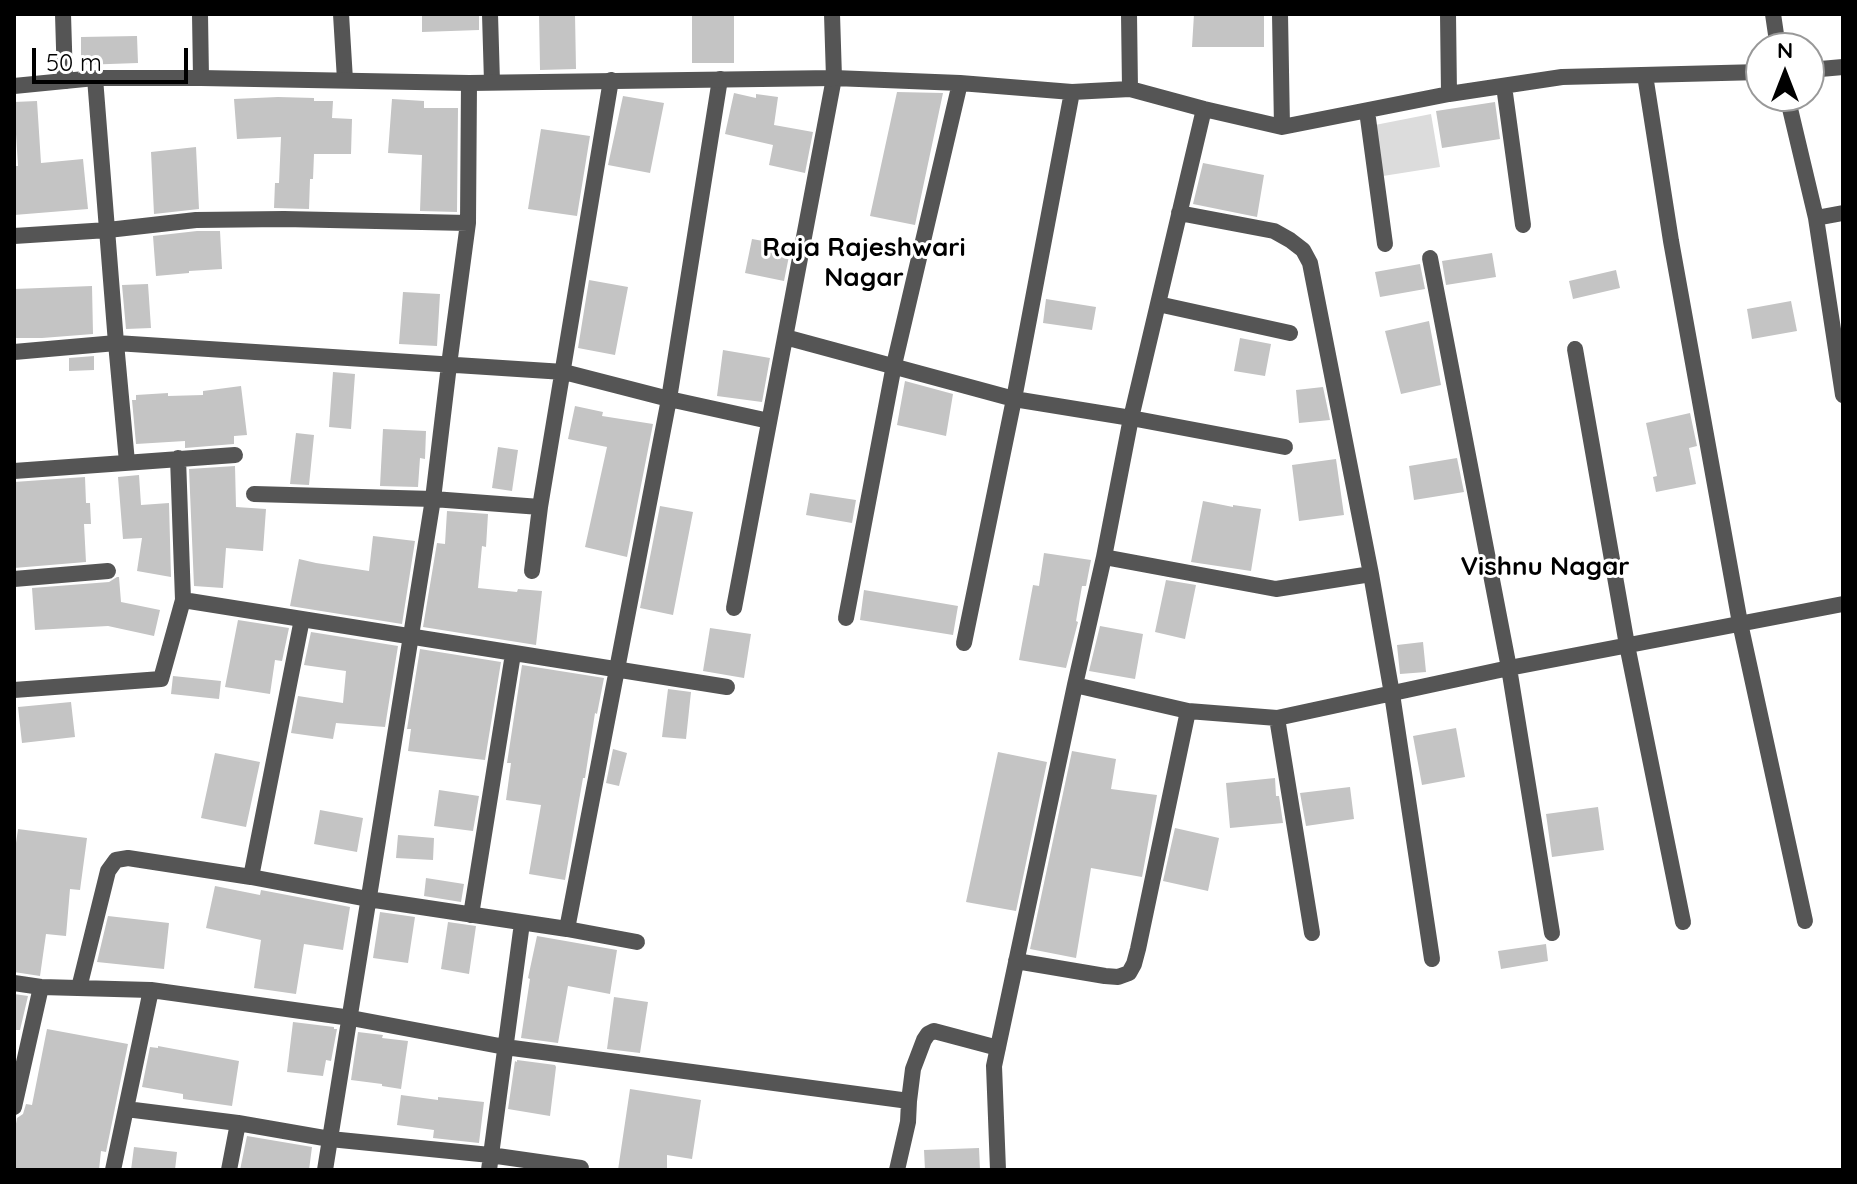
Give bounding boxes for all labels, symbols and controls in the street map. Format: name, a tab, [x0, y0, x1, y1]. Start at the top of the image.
scale bar	[36, 32, 192, 82]
north arrow	[1745, 32, 1825, 112]
text: N	[1777, 36, 1793, 64]
text: 50 m	[46, 47, 102, 77]
district label: Raja Rajeshwari Nagar	[762, 232, 966, 294]
district label: Vishnu Nagar	[1460, 551, 1630, 583]

